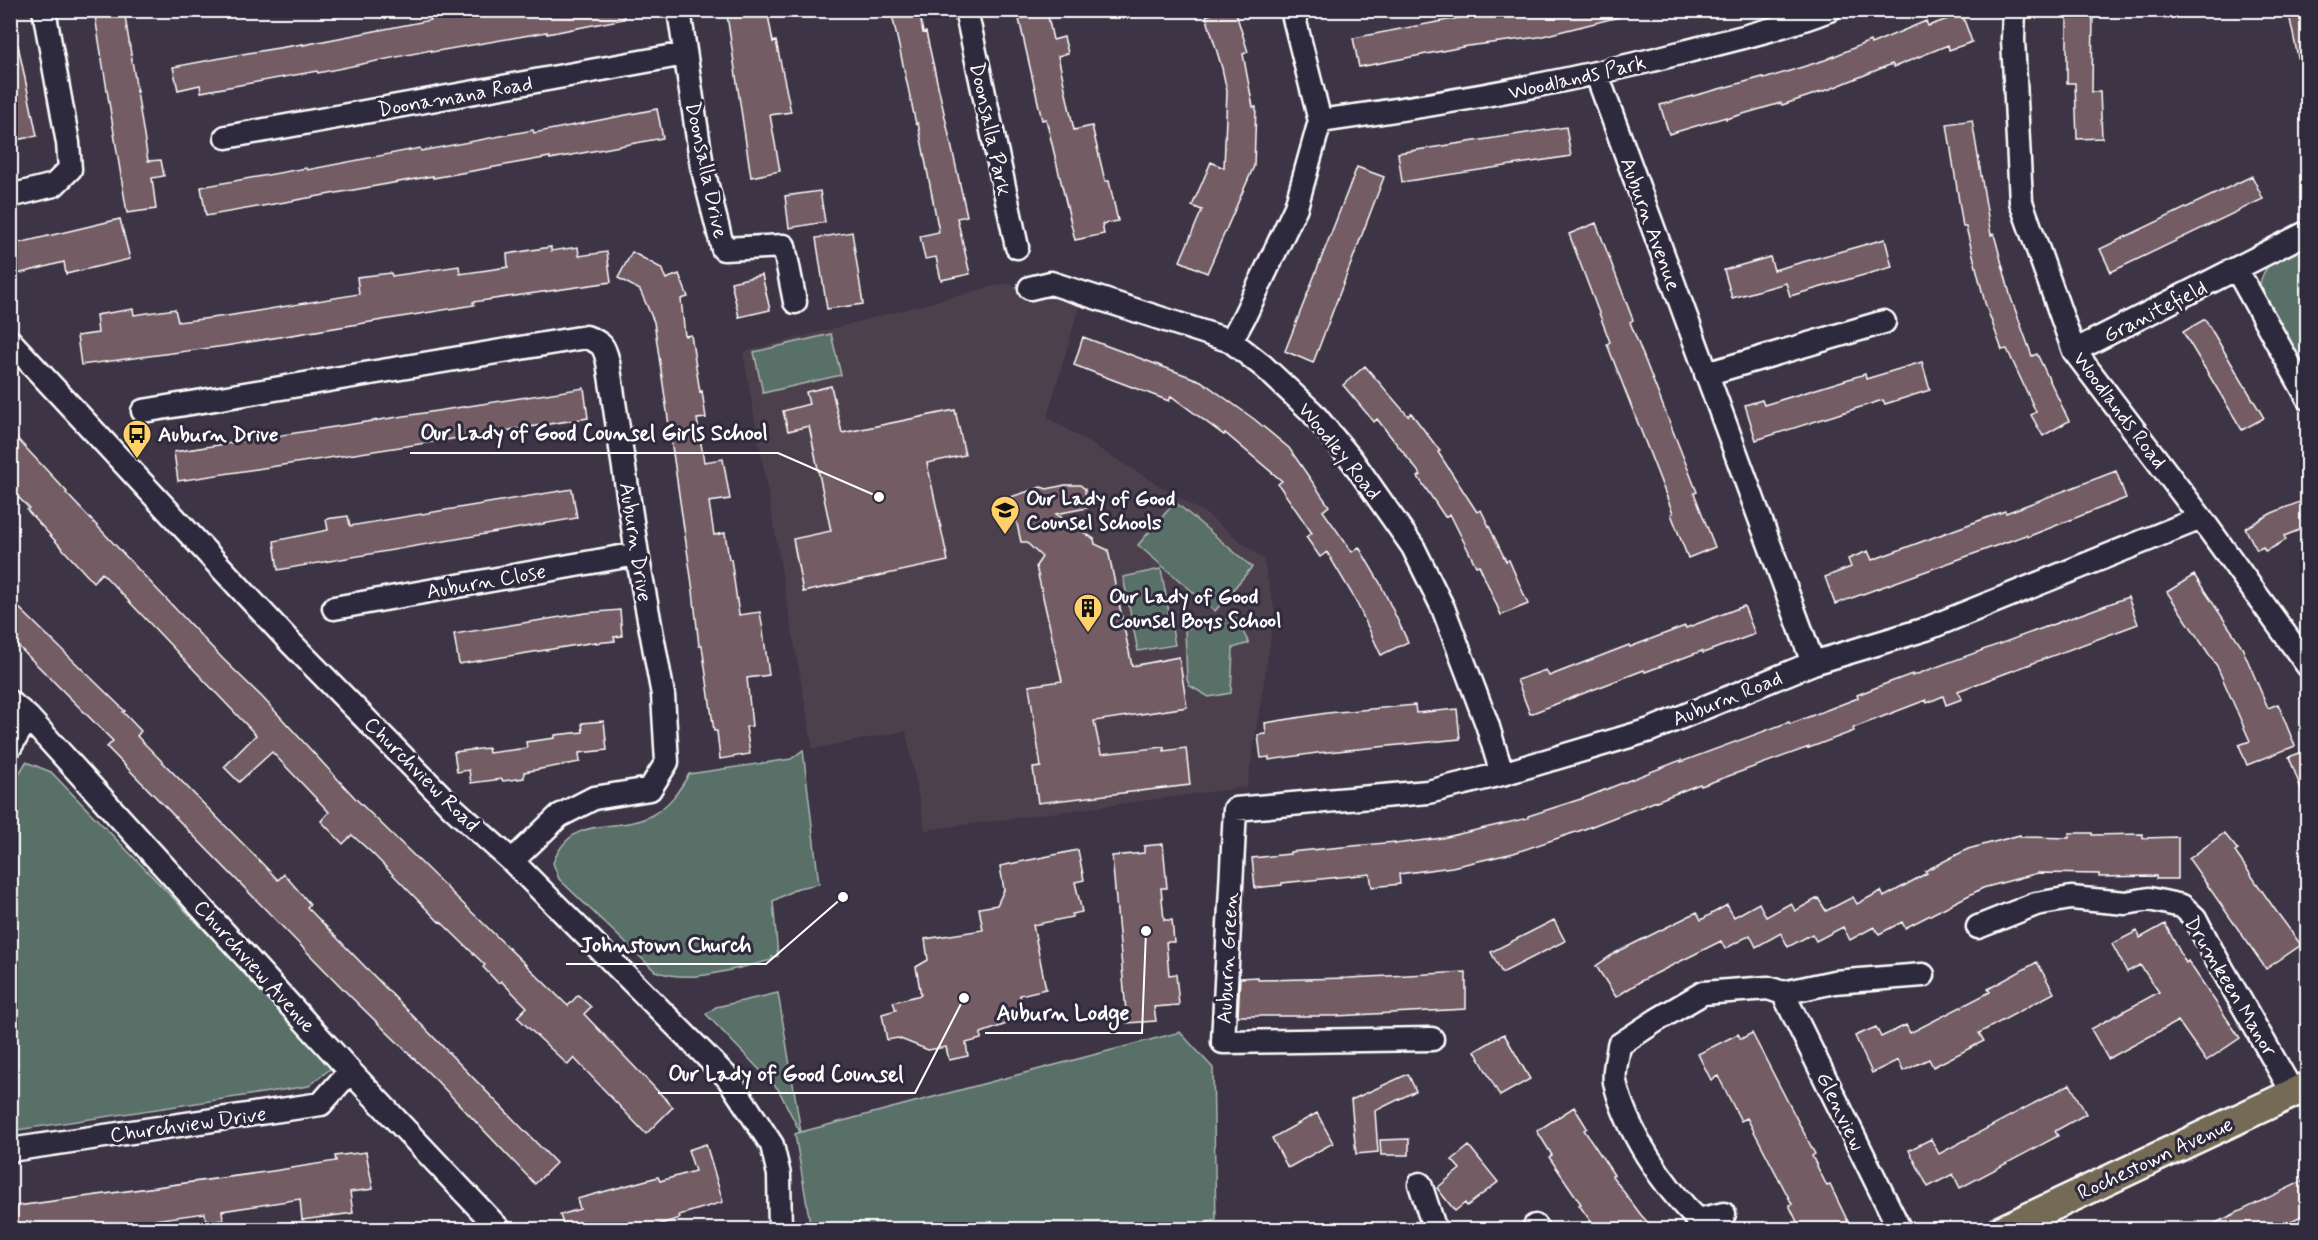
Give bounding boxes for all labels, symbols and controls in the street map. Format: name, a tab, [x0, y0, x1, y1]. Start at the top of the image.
street label: Woodlands Park	[1506, 49, 1649, 107]
street label: Doonsalla Park	[962, 60, 1018, 199]
street label: Doonamana Road	[375, 70, 535, 124]
street label: Doonsalla Drive	[678, 99, 734, 241]
street label: Auburn Avenue	[1613, 154, 1687, 295]
street label: Granitefield	[2099, 274, 2212, 350]
street label: Woodlands Road	[2066, 346, 2173, 475]
street label: Woodley Road	[1291, 397, 1387, 506]
callout: Our Lady of Good Counsel Girls School	[410, 413, 778, 453]
bus stop icon: Auburn Drive	[121, 418, 153, 460]
text: Our Lady of Good Counsel Girls School	[420, 420, 768, 449]
place label: Auburn Drive	[158, 421, 278, 449]
street label: Auburn Drive	[612, 481, 658, 604]
place label: Our Lady of Good Counsel Schools	[1026, 485, 1175, 537]
school or university icon: Our Lady of Good Counsel Schools	[989, 494, 1021, 536]
street label: Auburn Close	[424, 558, 548, 606]
place label: Our Lady of Good Counsel Boys School	[1109, 583, 1281, 635]
building icon: Our Lady of Good Counsel Boys School	[1072, 592, 1104, 634]
street label: Auburn Road	[1668, 664, 1787, 734]
street label: Churchview Road	[357, 711, 485, 839]
street label: Auburn Green	[1211, 891, 1245, 1025]
street label: Churchview Avenue	[187, 894, 322, 1039]
street label: Drumkeen Manor	[2177, 911, 2283, 1062]
callout: Johnstown Church	[566, 924, 766, 964]
text: Johnstown Church	[580, 932, 752, 960]
callout: Auburn Lodge	[985, 993, 1142, 1033]
text: Auburn Lodge	[996, 1000, 1130, 1031]
callout: Our Lady of Good Counsel	[658, 1053, 915, 1093]
text: Our Lady of Good Counsel	[668, 1061, 904, 1090]
street label: Glenview	[1809, 1068, 1871, 1156]
street label: Churchview Drive	[108, 1100, 268, 1150]
street label: Rochestown Avenue	[2073, 1111, 2238, 1207]

